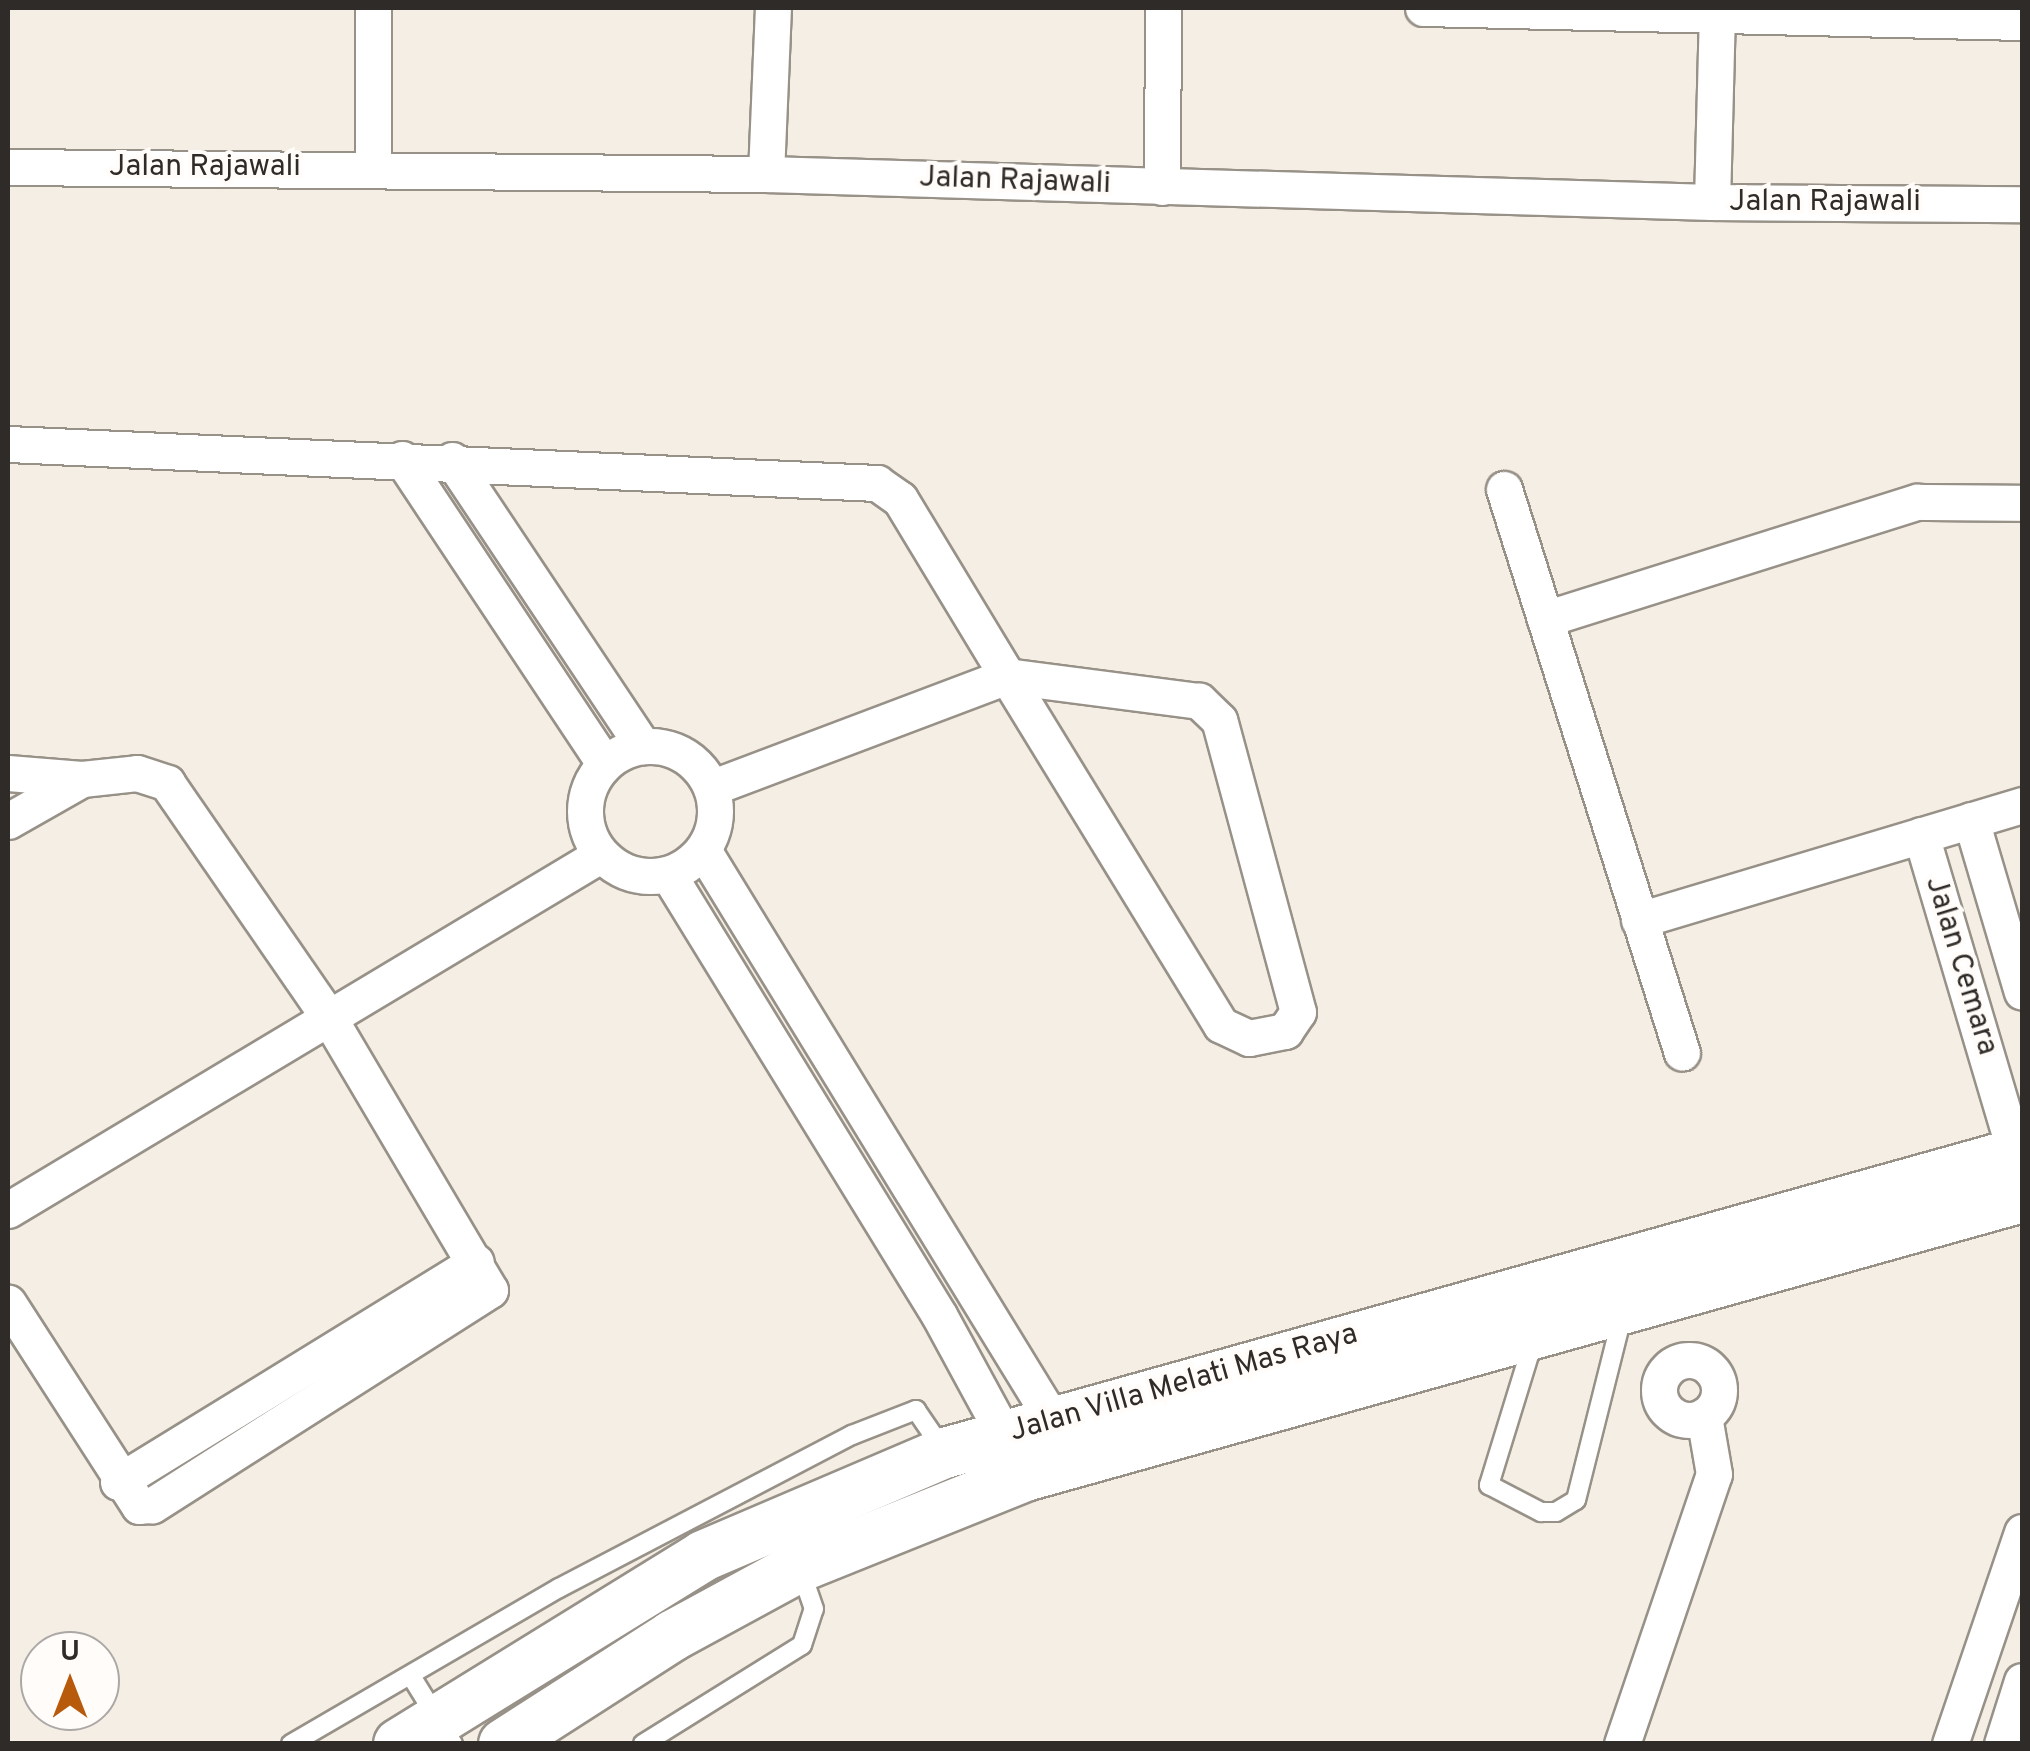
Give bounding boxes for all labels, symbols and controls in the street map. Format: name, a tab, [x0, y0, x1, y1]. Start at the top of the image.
street label: Jalan Rajawali	[109, 150, 301, 186]
street label: Jalan Rajawali	[918, 161, 1112, 203]
street label: Jalan Rajawali	[1729, 185, 1921, 221]
street label: Jalan Cemara	[1916, 872, 2004, 1060]
street label: Jalan Villa Melati Mas Raya	[1005, 1317, 1363, 1451]
north arrow	[20, 1631, 120, 1731]
text: U	[60, 1635, 80, 1671]

